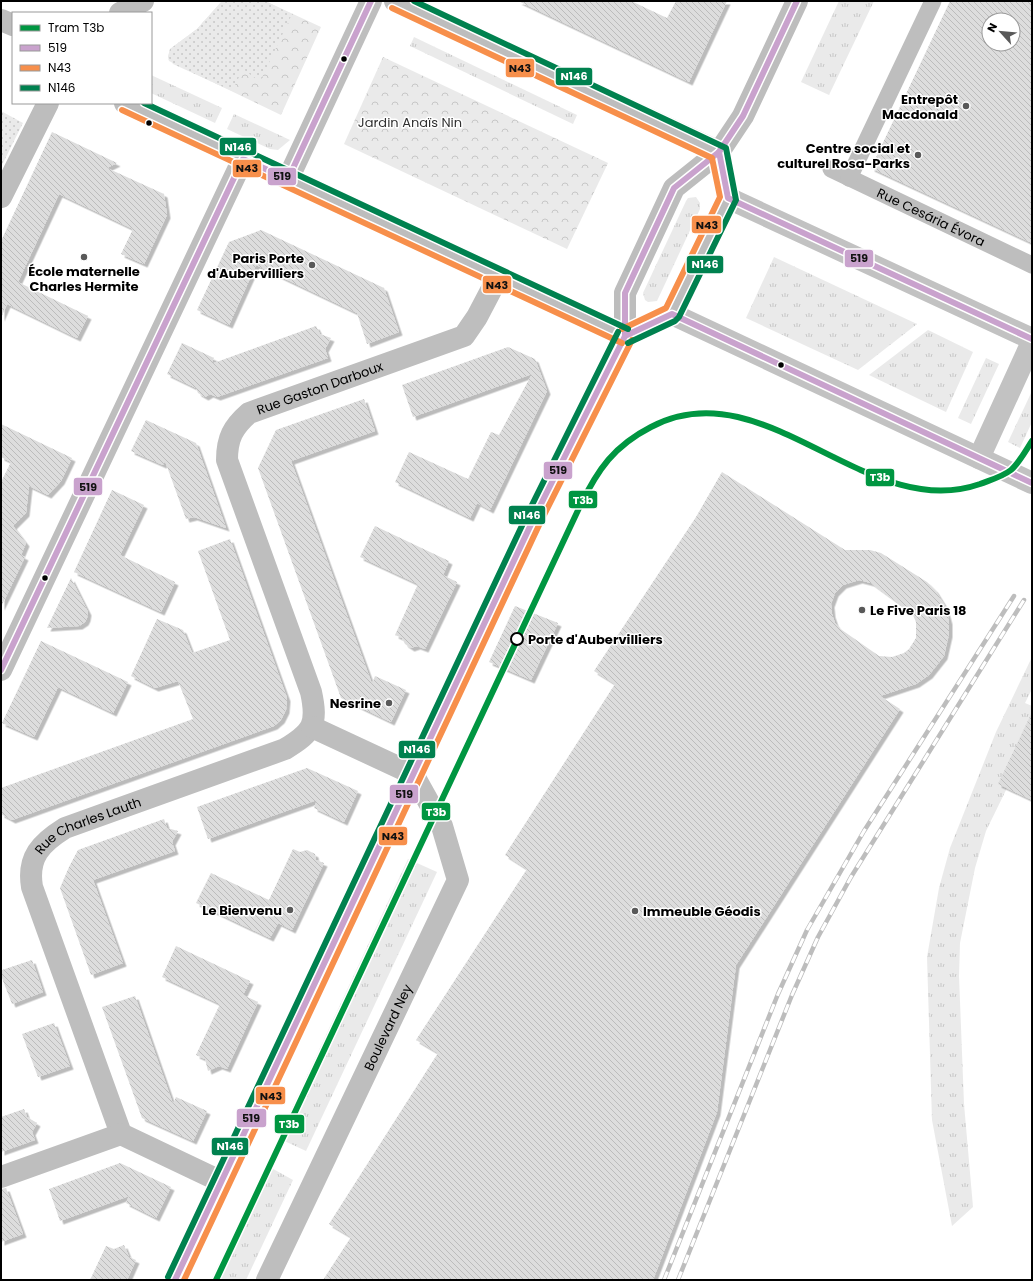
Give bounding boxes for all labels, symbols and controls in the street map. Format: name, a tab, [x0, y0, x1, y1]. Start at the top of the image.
legend	[12, 12, 152, 104]
north arrow	[981, 12, 1021, 52]
text: Tram T3b	[48, 19, 104, 36]
text: N	[983, 20, 1001, 35]
text: 519	[48, 39, 67, 56]
unlabelled marker	[339, 54, 349, 64]
line badge: N43	[505, 58, 535, 78]
text: N43	[48, 59, 71, 76]
text: N43	[509, 60, 532, 76]
line badge: N146	[555, 67, 593, 86]
text: N146	[561, 68, 587, 84]
text: N146	[48, 79, 75, 96]
place label: Entrepôt Macdonald	[882, 90, 958, 124]
marker: Entrepôt Macdonald	[961, 101, 971, 111]
park label: Jardin Anaïs Nin	[358, 113, 462, 132]
unlabelled marker	[144, 118, 154, 128]
line badge: N146	[219, 137, 257, 156]
text: N146	[225, 139, 251, 155]
place label: Centre social et culturel Rosa-Parks	[777, 139, 910, 173]
marker: Centre social et culturel Rosa-Parks	[913, 150, 923, 160]
line badge: N43	[232, 159, 262, 178]
text: N43	[236, 160, 259, 176]
line badge: 519	[267, 167, 297, 186]
text: 519	[273, 168, 291, 184]
street label: Rue Cesária Évora	[874, 183, 988, 251]
line badge: N43	[691, 215, 722, 234]
text: N43	[696, 217, 719, 233]
place label: Paris Porte d'Aubervilliers	[207, 249, 304, 283]
line badge: 519	[844, 249, 874, 268]
text: 519	[850, 250, 868, 266]
marker: École maternelle Charles Hermite	[79, 252, 89, 262]
line badge: N146	[686, 255, 724, 274]
text: N146	[692, 256, 718, 272]
marker: Paris Porte d'Aubervilliers	[307, 260, 317, 270]
place label: École maternelle Charles Hermite	[28, 262, 140, 296]
line badge: N43	[482, 275, 512, 294]
text: N43	[486, 277, 509, 293]
street label: Rue Gaston Darboux	[254, 357, 386, 419]
unlabelled marker	[776, 360, 786, 370]
line badge: 519	[543, 461, 573, 480]
text: 519	[549, 462, 567, 478]
line badge: T3b	[865, 468, 895, 487]
text: T3b	[870, 469, 891, 485]
line badge: 519	[73, 477, 103, 496]
text: 519	[79, 479, 97, 495]
line badge: T3b	[568, 490, 598, 509]
text: T3b	[573, 492, 594, 508]
line badge: N146	[508, 505, 546, 525]
text: N146	[514, 507, 540, 523]
unlabelled marker	[40, 573, 50, 583]
place label: Le Five Paris 18	[870, 601, 966, 620]
marker: Le Five Paris 18	[857, 605, 867, 615]
place label: Porte d'Aubervilliers	[528, 630, 663, 649]
marker: Porte d'Aubervilliers	[510, 632, 524, 646]
place label: Nesrine	[330, 694, 381, 713]
marker: Nesrine	[384, 698, 394, 708]
line badge: N146	[398, 740, 436, 759]
text: N146	[404, 741, 430, 757]
line badge: 519	[389, 784, 419, 804]
text: 519	[395, 786, 413, 802]
street label: Rue Charles Lauth	[30, 792, 144, 858]
line badge: T3b	[421, 802, 451, 821]
text: T3b	[426, 804, 447, 820]
line badge: N43	[378, 826, 408, 846]
text: N43	[382, 828, 405, 844]
place label: Le Bienvenu	[202, 901, 282, 920]
place label: Immeuble Géodis	[643, 902, 761, 921]
marker: Le Bienvenu	[285, 905, 295, 915]
marker: Immeuble Géodis	[630, 906, 640, 916]
street label: Boulevard Ney	[359, 981, 417, 1074]
line badge: N43	[255, 1086, 286, 1105]
text: N43	[260, 1088, 283, 1104]
line badge: 519	[236, 1108, 267, 1128]
text: 519	[242, 1110, 260, 1126]
line badge: T3b	[274, 1114, 305, 1134]
text: T3b	[279, 1116, 300, 1132]
line badge: N146	[211, 1137, 249, 1156]
text: N146	[217, 1138, 243, 1154]

